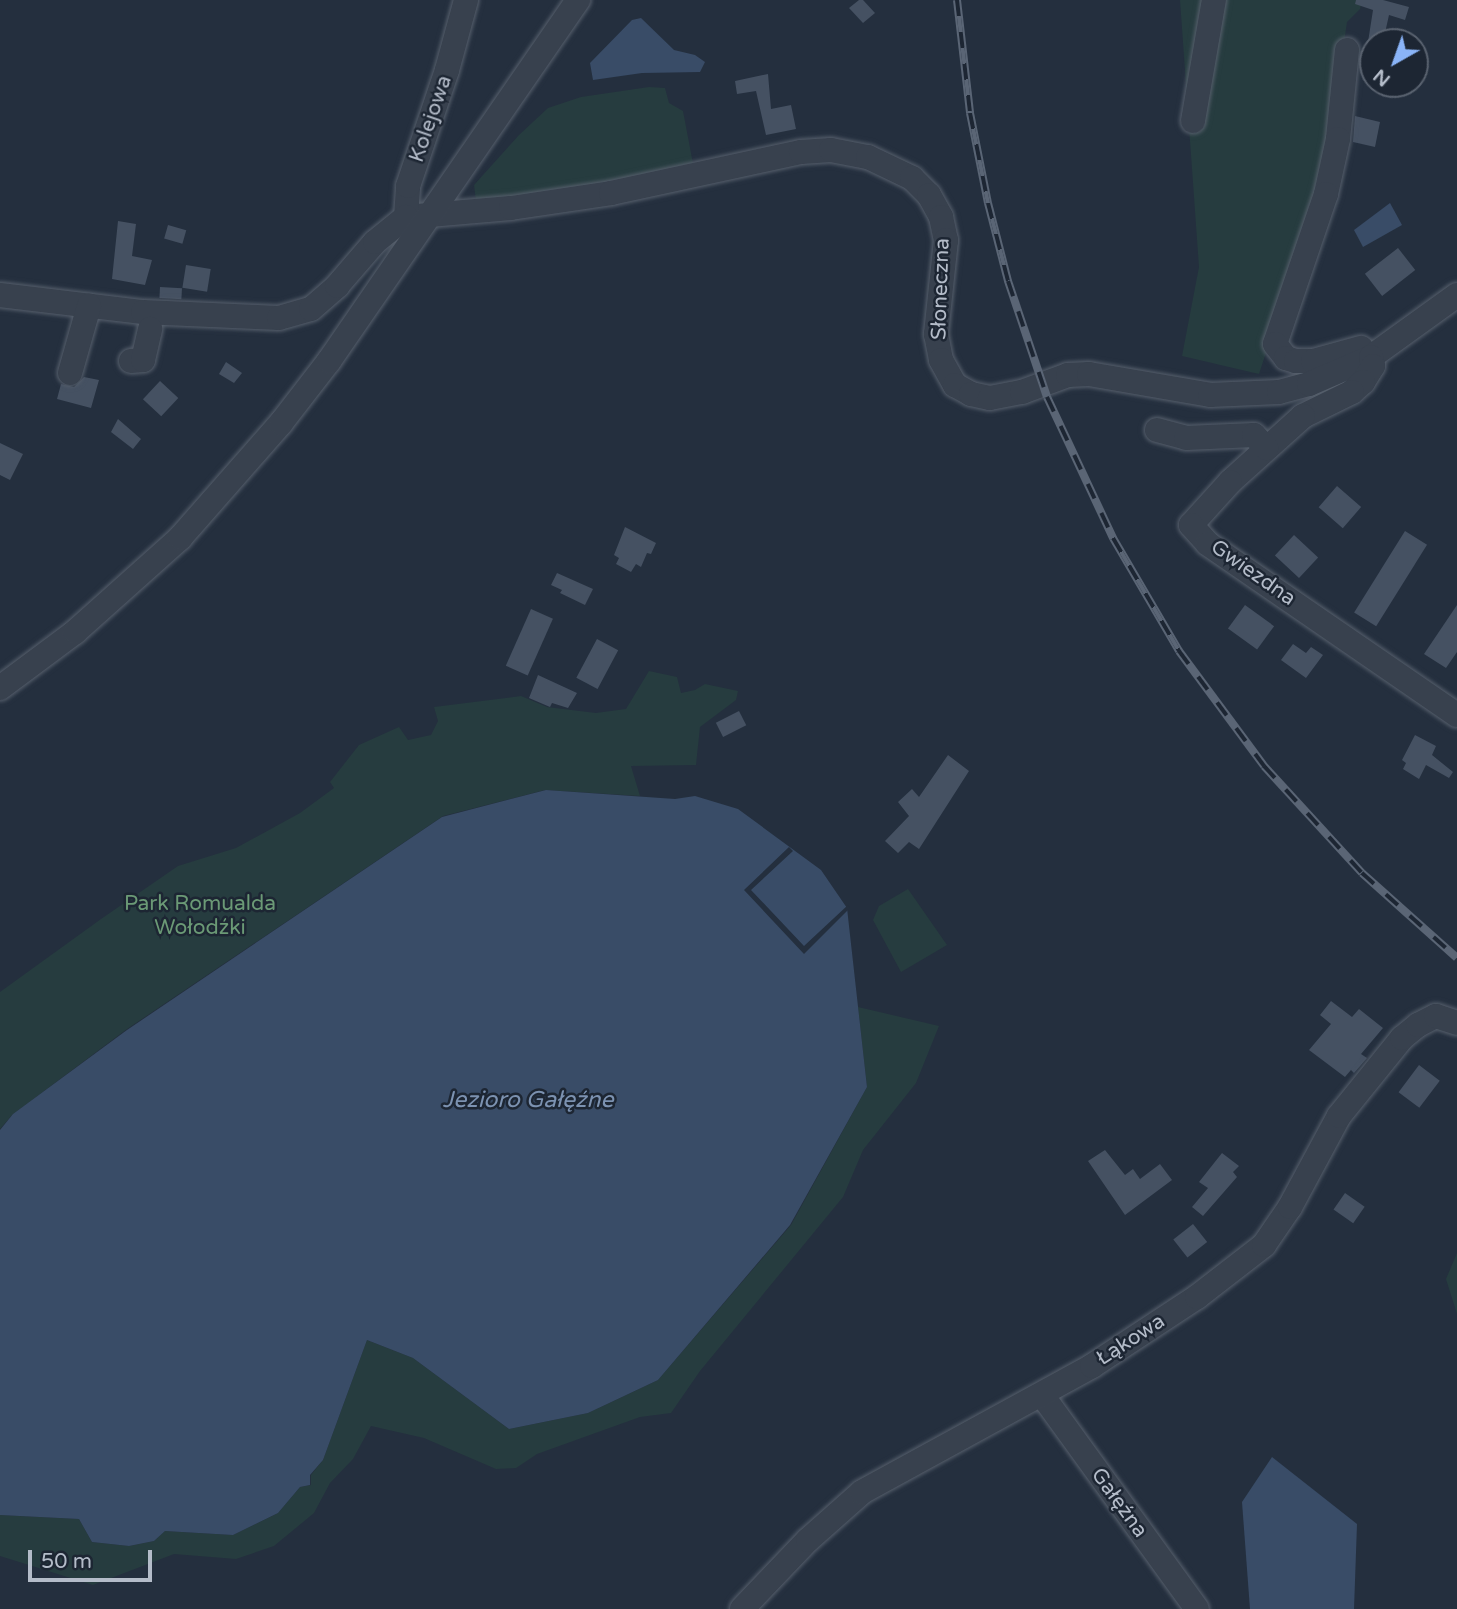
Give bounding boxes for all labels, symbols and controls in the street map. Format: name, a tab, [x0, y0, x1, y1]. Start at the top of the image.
north arrow	[1359, 28, 1429, 98]
text: N	[1369, 64, 1395, 91]
street label: Kolejowa	[404, 72, 458, 166]
street label: Słoneczna	[927, 238, 955, 340]
street label: Gwiezdna	[1206, 535, 1300, 611]
park label: Park Romualda Wołodźki	[124, 891, 276, 941]
water label: Jezioro Gałęźne	[442, 1086, 614, 1114]
street label: Łąkowa	[1092, 1309, 1170, 1371]
street label: Gałęźna	[1085, 1463, 1153, 1543]
scale bar	[32, 1536, 156, 1580]
text: 50 m	[41, 1549, 92, 1574]

